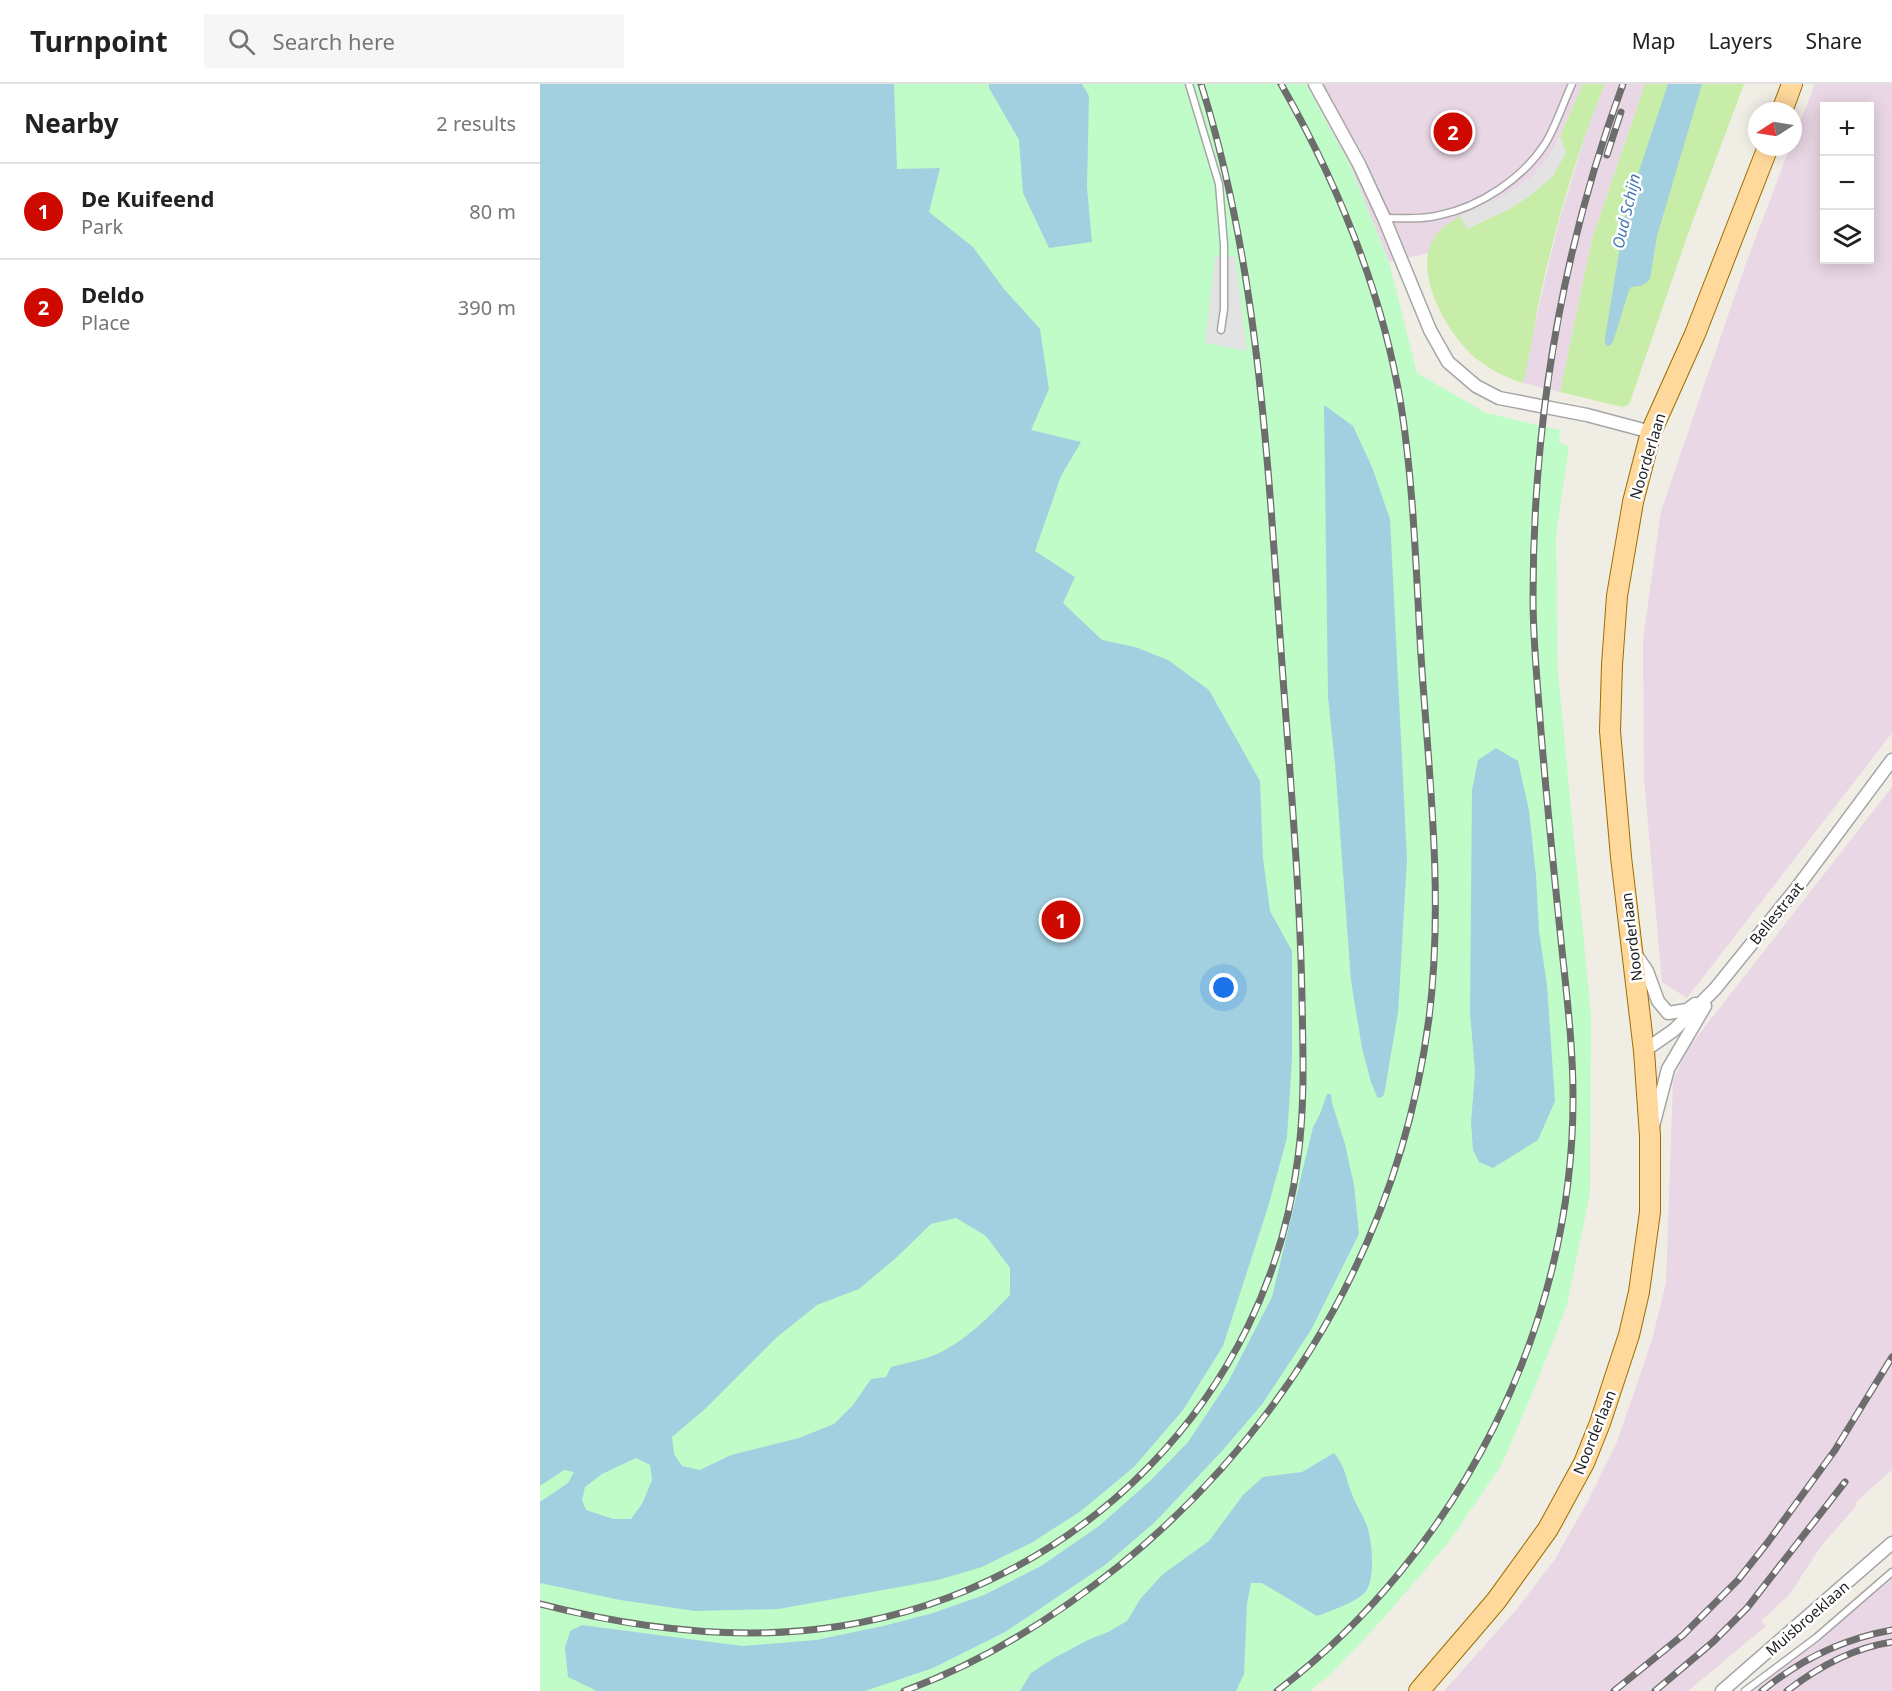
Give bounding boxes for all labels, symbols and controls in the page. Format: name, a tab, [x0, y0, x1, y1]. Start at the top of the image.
search box	[204, 14, 624, 68]
text: Turnpoint	[30, 22, 168, 60]
icon: search	[225, 25, 258, 58]
text: Search here	[273, 26, 395, 56]
text: Map	[1632, 27, 1676, 55]
text: Layers	[1709, 27, 1773, 55]
text: Share	[1806, 27, 1862, 55]
north arrow	[1748, 102, 1802, 156]
map controls	[1820, 102, 1874, 264]
button: +	[1820, 102, 1874, 156]
text: Nearby	[24, 105, 119, 141]
text: 2 results	[436, 110, 516, 137]
pin: 2	[1434, 110, 1472, 154]
button: −	[1820, 156, 1874, 210]
water label: Oud Schijn	[1607, 171, 1645, 251]
text: De Kuifeend	[81, 183, 214, 213]
text: 1	[38, 198, 49, 225]
text: 80 m	[469, 198, 516, 225]
button: layers	[1820, 210, 1874, 264]
text: Park	[81, 213, 123, 240]
text: Deldo	[81, 279, 144, 309]
text: 2	[38, 294, 49, 321]
text: 390 m	[458, 294, 516, 321]
text: Place	[81, 309, 130, 336]
street label: Noorderlaan	[1624, 410, 1670, 502]
street label: Bellestraat	[1745, 877, 1808, 948]
street label: Noorderlaan	[1616, 891, 1646, 983]
pin: 1	[1042, 898, 1080, 942]
your location	[1209, 973, 1238, 1002]
street label: Noorderlaan	[1568, 1387, 1620, 1477]
street label: Muisbroeklaan	[1761, 1576, 1853, 1660]

